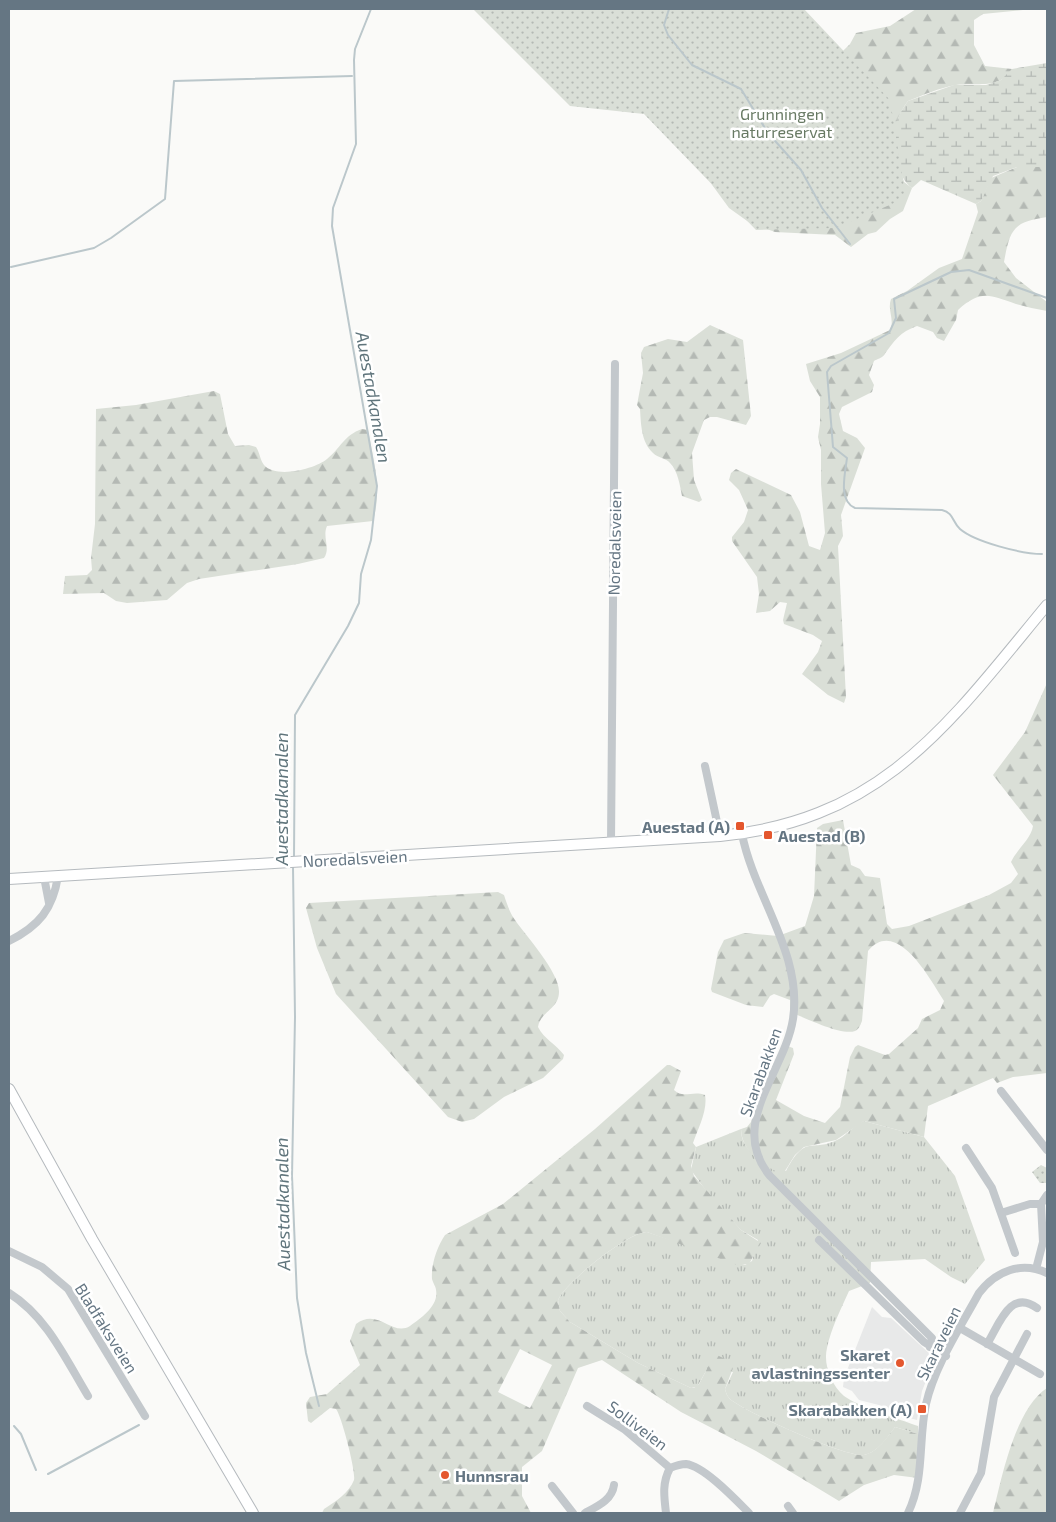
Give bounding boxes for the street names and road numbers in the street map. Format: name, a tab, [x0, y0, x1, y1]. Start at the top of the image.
street label: Noredalsveien	[604, 490, 624, 596]
street label: Noredalsveien	[302, 846, 408, 870]
street label: Skarabakken	[735, 1025, 785, 1119]
street label: Bladfaksveien	[72, 1279, 142, 1377]
street label: Skaraveien	[912, 1303, 964, 1383]
street label: Solliveien	[604, 1396, 672, 1454]

